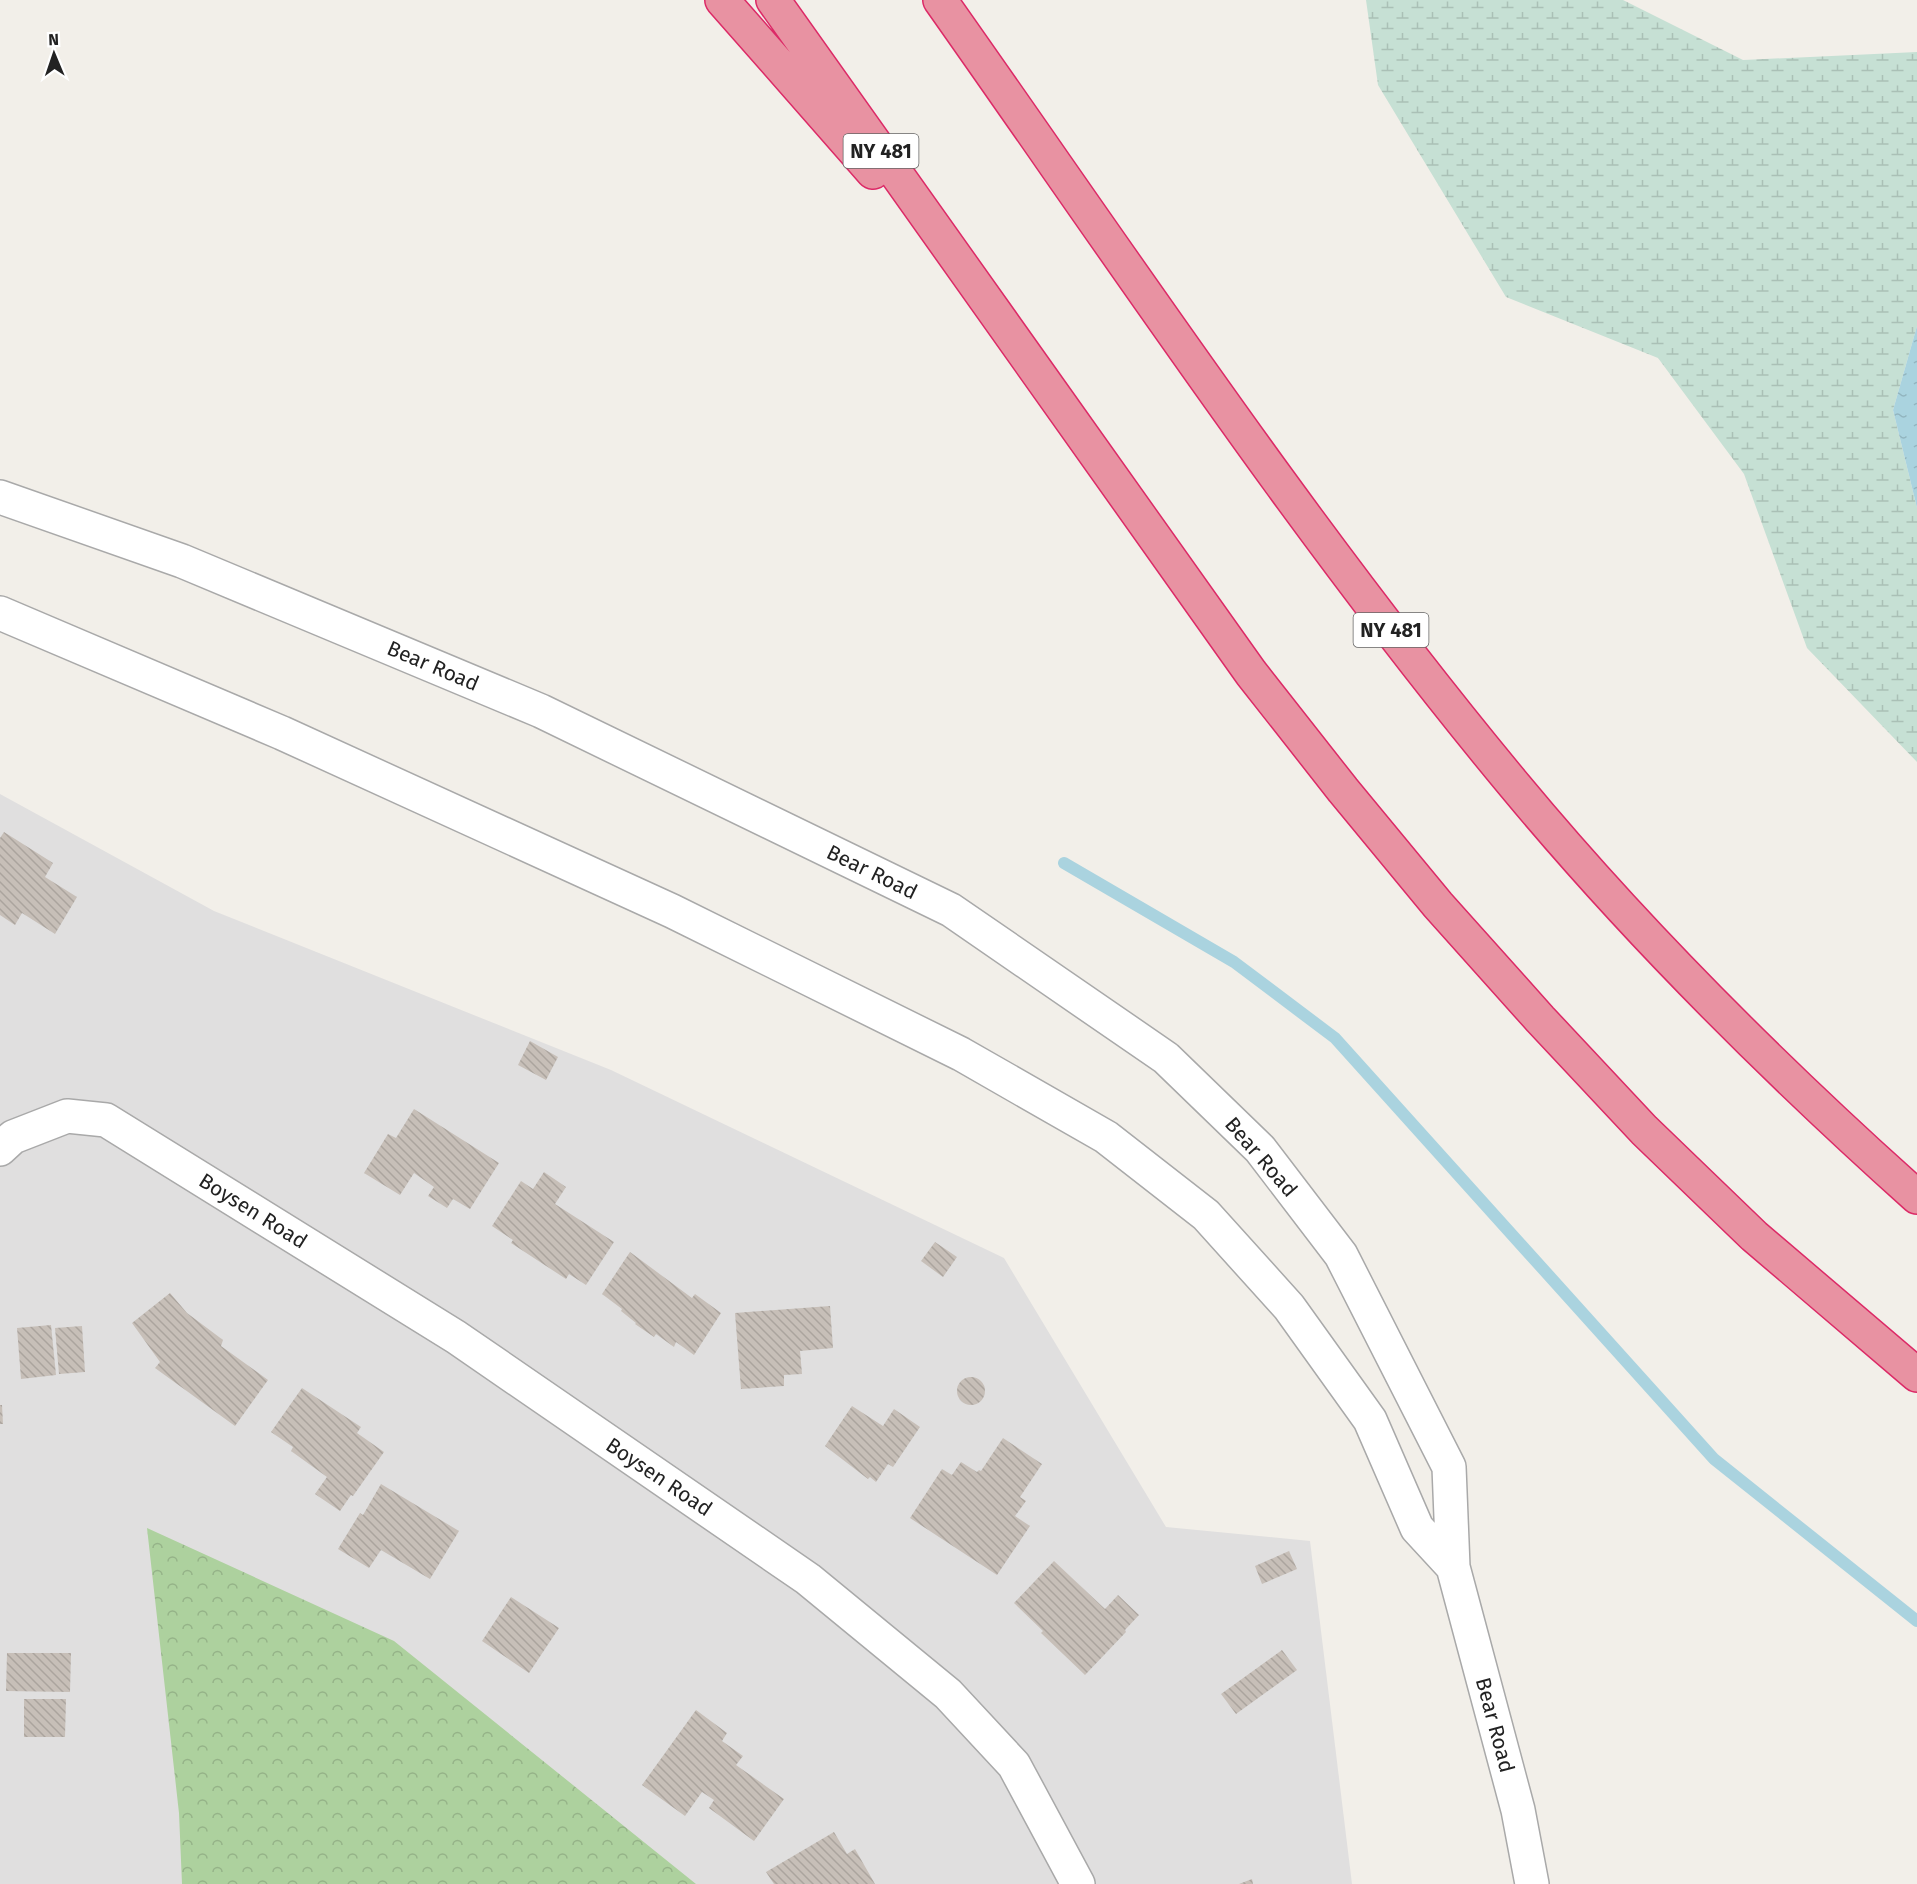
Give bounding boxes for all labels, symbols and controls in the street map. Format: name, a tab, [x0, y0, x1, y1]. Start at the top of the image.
north arrow	[24, 24, 84, 84]
text: N	[48, 30, 59, 49]
road number: NY 481	[844, 134, 918, 168]
road number: NY 481	[1354, 613, 1428, 647]
street label: Bear Road	[383, 635, 483, 697]
street label: Bear Road	[822, 839, 922, 905]
street label: Bear Road	[1219, 1112, 1303, 1202]
street label: Boysen Road	[194, 1167, 312, 1255]
street label: Boysen Road	[601, 1432, 717, 1522]
street label: Bear Road	[1470, 1675, 1520, 1775]

